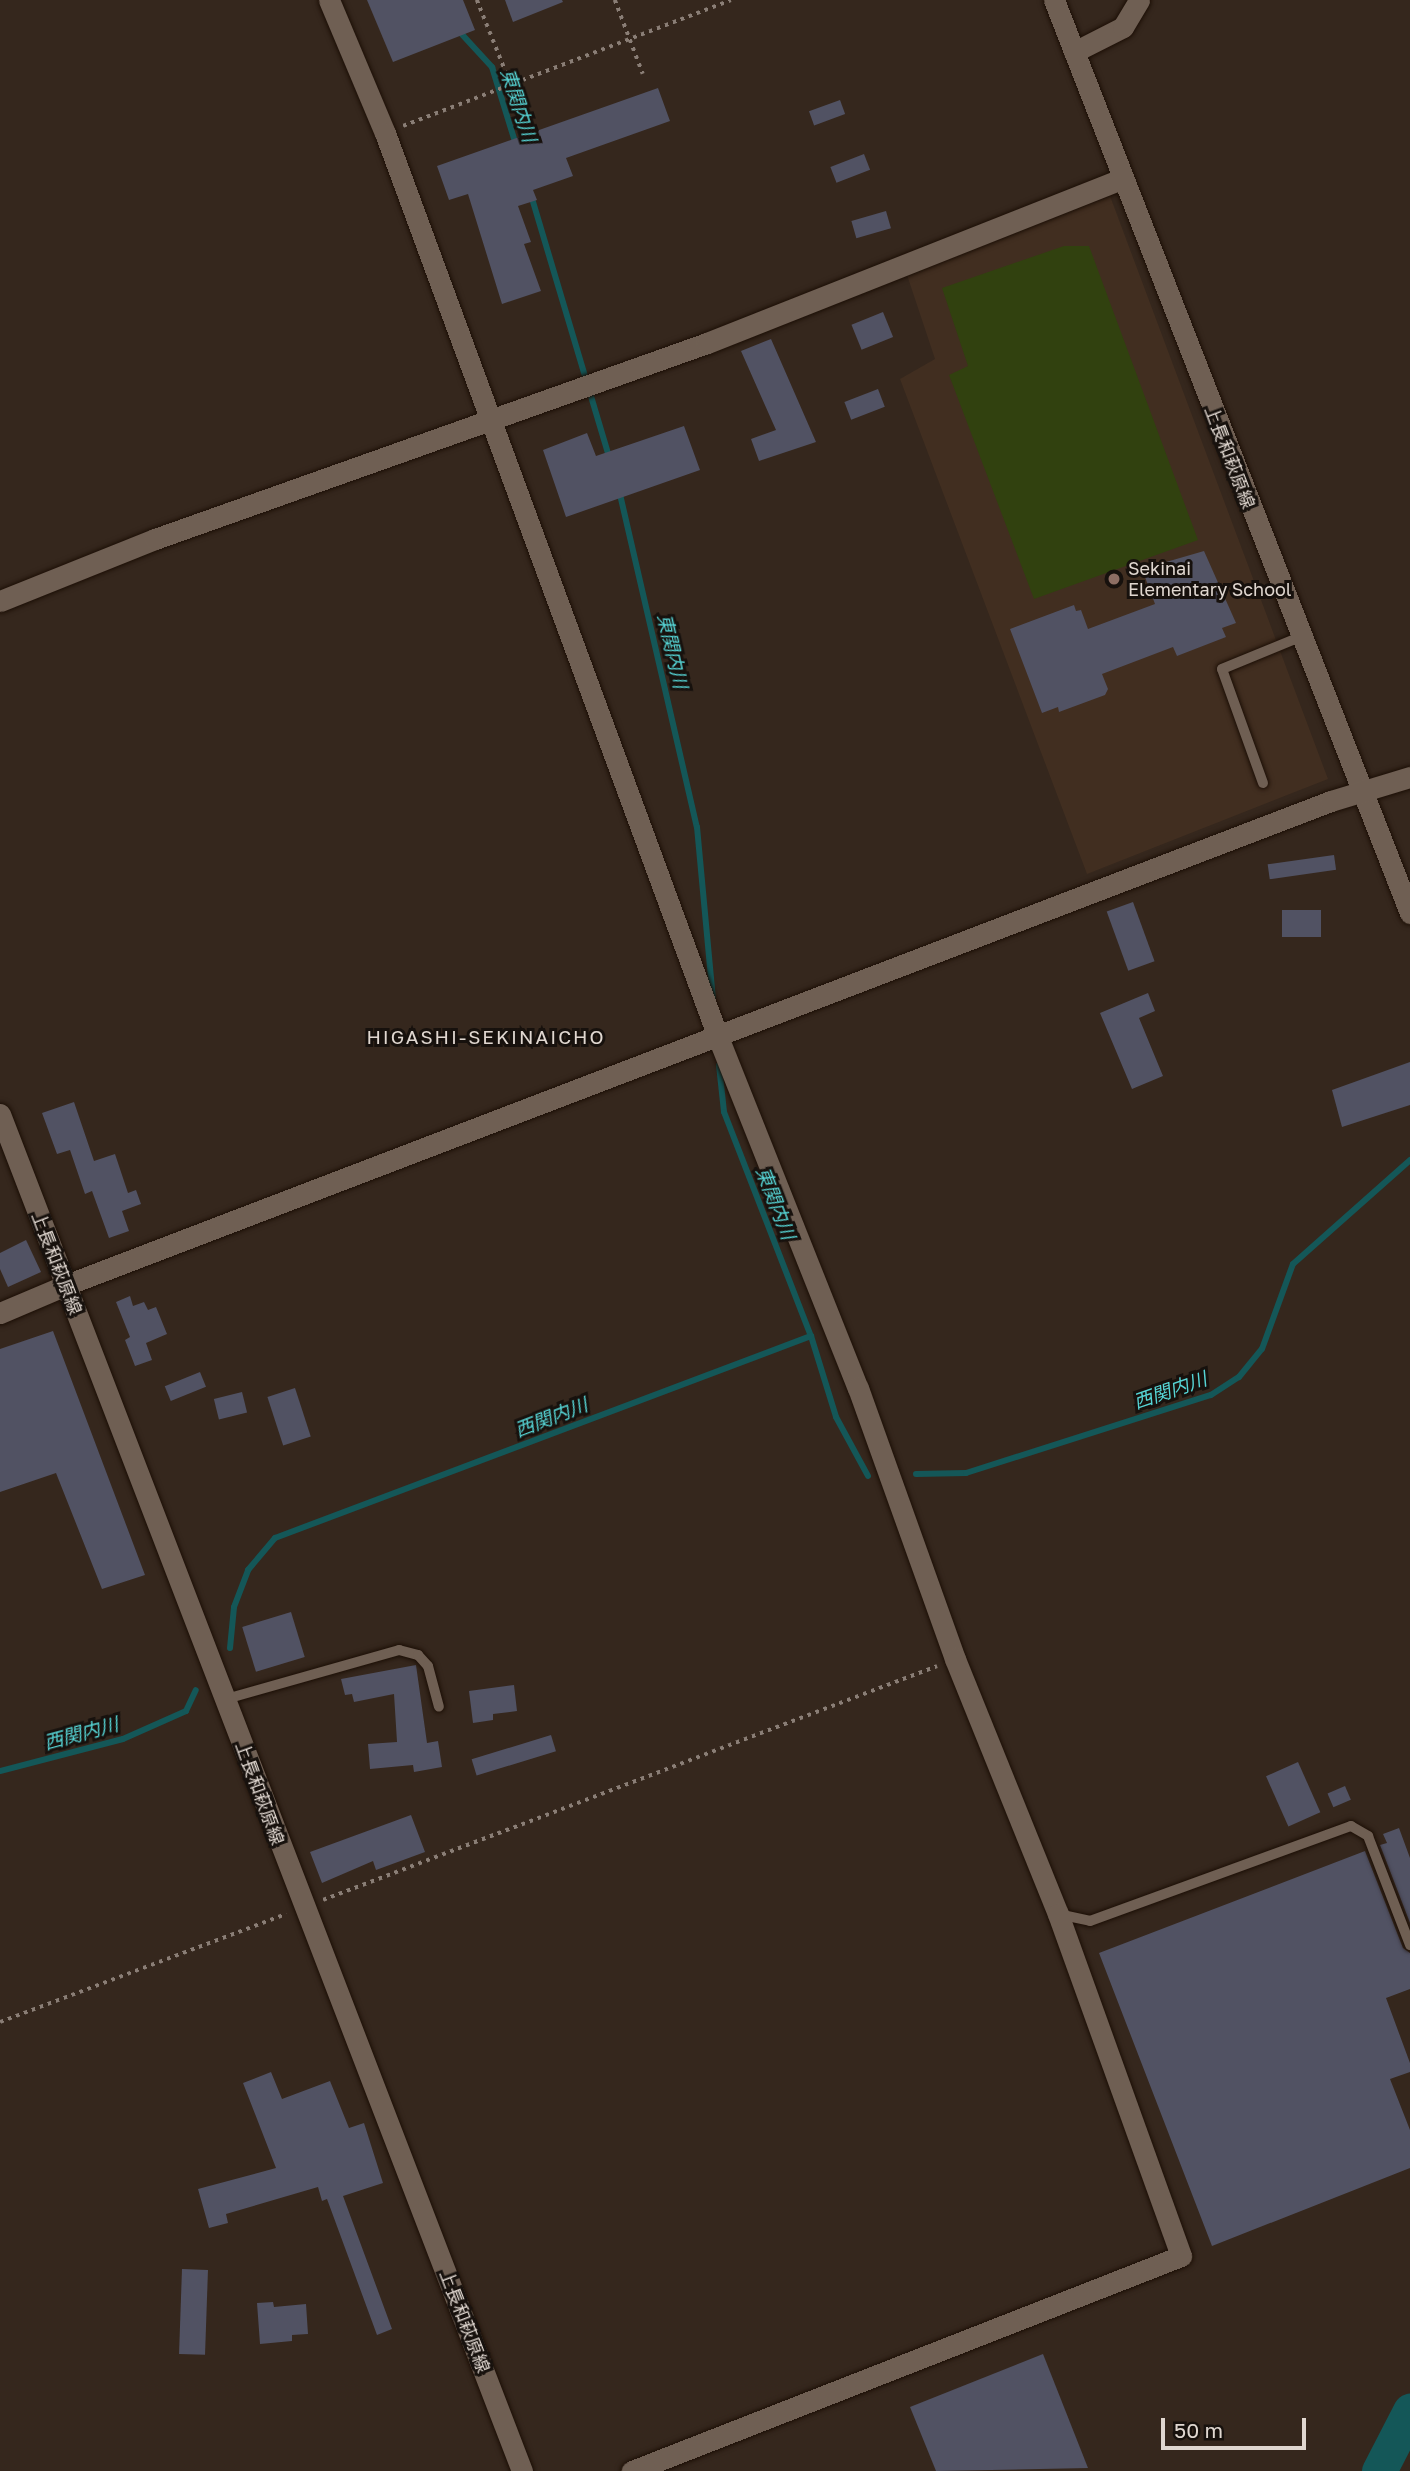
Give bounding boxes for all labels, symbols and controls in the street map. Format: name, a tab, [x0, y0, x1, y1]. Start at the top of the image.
water label: 東関内川	[496, 65, 542, 145]
street label: 上長和萩原線	[1201, 403, 1259, 511]
place label: Sekinai Elementary School	[1128, 558, 1292, 600]
marker: Sekinai Elementary School	[1106, 571, 1122, 587]
water label: 東関内川	[653, 611, 693, 691]
district label: HIGASHI-SEKINAICHO	[369, 1026, 603, 1048]
water label: 東関内川	[752, 1163, 800, 1243]
street label: 上長和萩原線	[28, 1209, 86, 1317]
water label: 西関内川	[1130, 1367, 1210, 1413]
water label: 西関内川	[511, 1393, 591, 1441]
water label: 西関内川	[41, 1712, 121, 1754]
street label: 上長和萩原線	[231, 1739, 289, 1847]
street label: 上長和萩原線	[436, 2267, 494, 2375]
scale bar	[1165, 2404, 1310, 2448]
text: 50 m	[1174, 2417, 1223, 2443]

